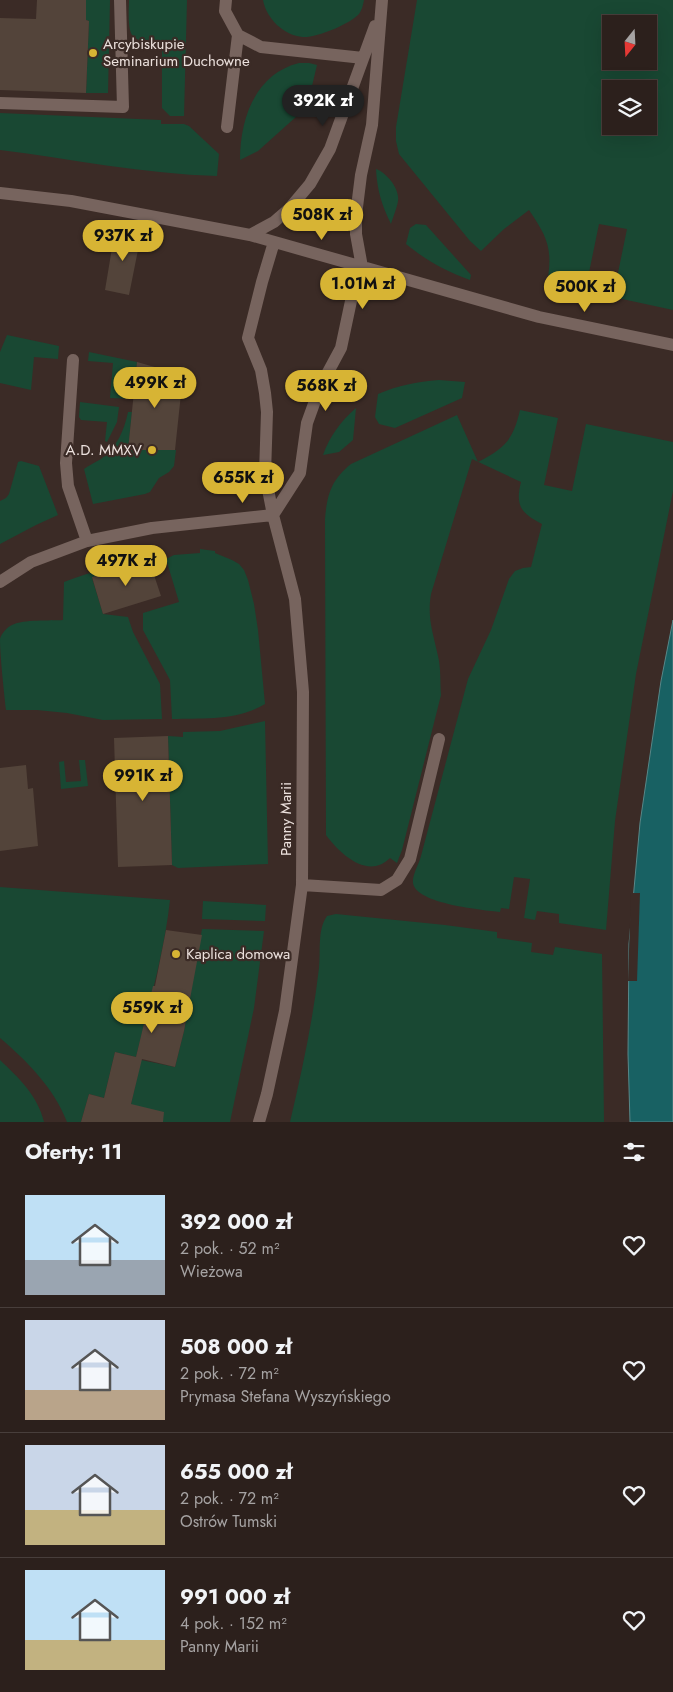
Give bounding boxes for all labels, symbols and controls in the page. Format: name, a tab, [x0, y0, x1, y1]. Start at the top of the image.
north arrow	[602, 15, 658, 70]
map controls	[602, 15, 657, 135]
place label: Arcybiskupie Seminarium Duchowne	[103, 33, 250, 72]
marker: Arcybiskupie Seminarium Duchowne	[87, 47, 99, 59]
button: layers	[602, 80, 657, 135]
pin: 392K zł	[277, 84, 369, 127]
text: 392K zł	[293, 89, 353, 112]
pin: 508K zł	[276, 198, 368, 241]
text: 508K zł	[292, 203, 352, 226]
pin: 937K zł	[77, 220, 169, 262]
text: 937K zł	[94, 224, 152, 247]
pin: 1.01M zł	[311, 268, 415, 310]
pin: 500K zł	[539, 270, 631, 313]
text: 1.01M zł	[331, 272, 395, 295]
text: 500K zł	[555, 275, 615, 298]
pin: 499K zł	[109, 366, 201, 409]
pin: 568K zł	[280, 370, 372, 412]
text: 499K zł	[124, 371, 186, 394]
text: 568K zł	[296, 374, 356, 397]
place label: A.D. MMXV	[65, 439, 142, 461]
marker: A.D. MMXV	[146, 444, 158, 456]
pin: 655K zł	[197, 462, 289, 504]
text: 655K zł	[213, 466, 273, 489]
pin: 497K zł	[80, 544, 172, 587]
text: 497K zł	[96, 549, 156, 572]
pin: 991K zł	[97, 760, 189, 802]
text: 991K zł	[114, 764, 172, 787]
street label: Panny Marii	[275, 782, 297, 856]
place label: Kaplica domowa	[186, 943, 290, 965]
marker: Kaplica domowa	[170, 948, 182, 960]
pin: 559K zł	[106, 992, 198, 1034]
text: 559K zł	[122, 996, 182, 1019]
text: Oferty: 11	[25, 1137, 122, 1167]
icon: filters	[620, 1138, 648, 1166]
text: 392 000 zł	[180, 1207, 292, 1237]
icon: home	[65, 1215, 125, 1275]
icon: heart	[620, 1231, 648, 1259]
text: 2 pok. · 52 m²	[180, 1237, 279, 1260]
text: Wieżowa	[180, 1260, 243, 1283]
text: 508 000 zł	[180, 1332, 292, 1362]
icon: home	[65, 1340, 125, 1400]
icon: heart	[620, 1356, 648, 1384]
text: 2 pok. · 72 m²	[180, 1362, 279, 1385]
text: Prymasa Stefana Wyszyńskiego	[180, 1385, 391, 1408]
text: 655 000 zł	[180, 1457, 292, 1487]
icon: home	[65, 1465, 125, 1525]
icon: heart	[620, 1481, 648, 1509]
text: 2 pok. · 72 m²	[180, 1487, 279, 1510]
text: Ostrów Tumski	[180, 1510, 277, 1533]
text: 991 000 zł	[180, 1582, 290, 1612]
icon: home	[65, 1590, 125, 1650]
icon: heart	[620, 1606, 648, 1634]
text: 4 pok. · 152 m²	[180, 1612, 287, 1635]
text: Panny Marii	[180, 1635, 259, 1658]

